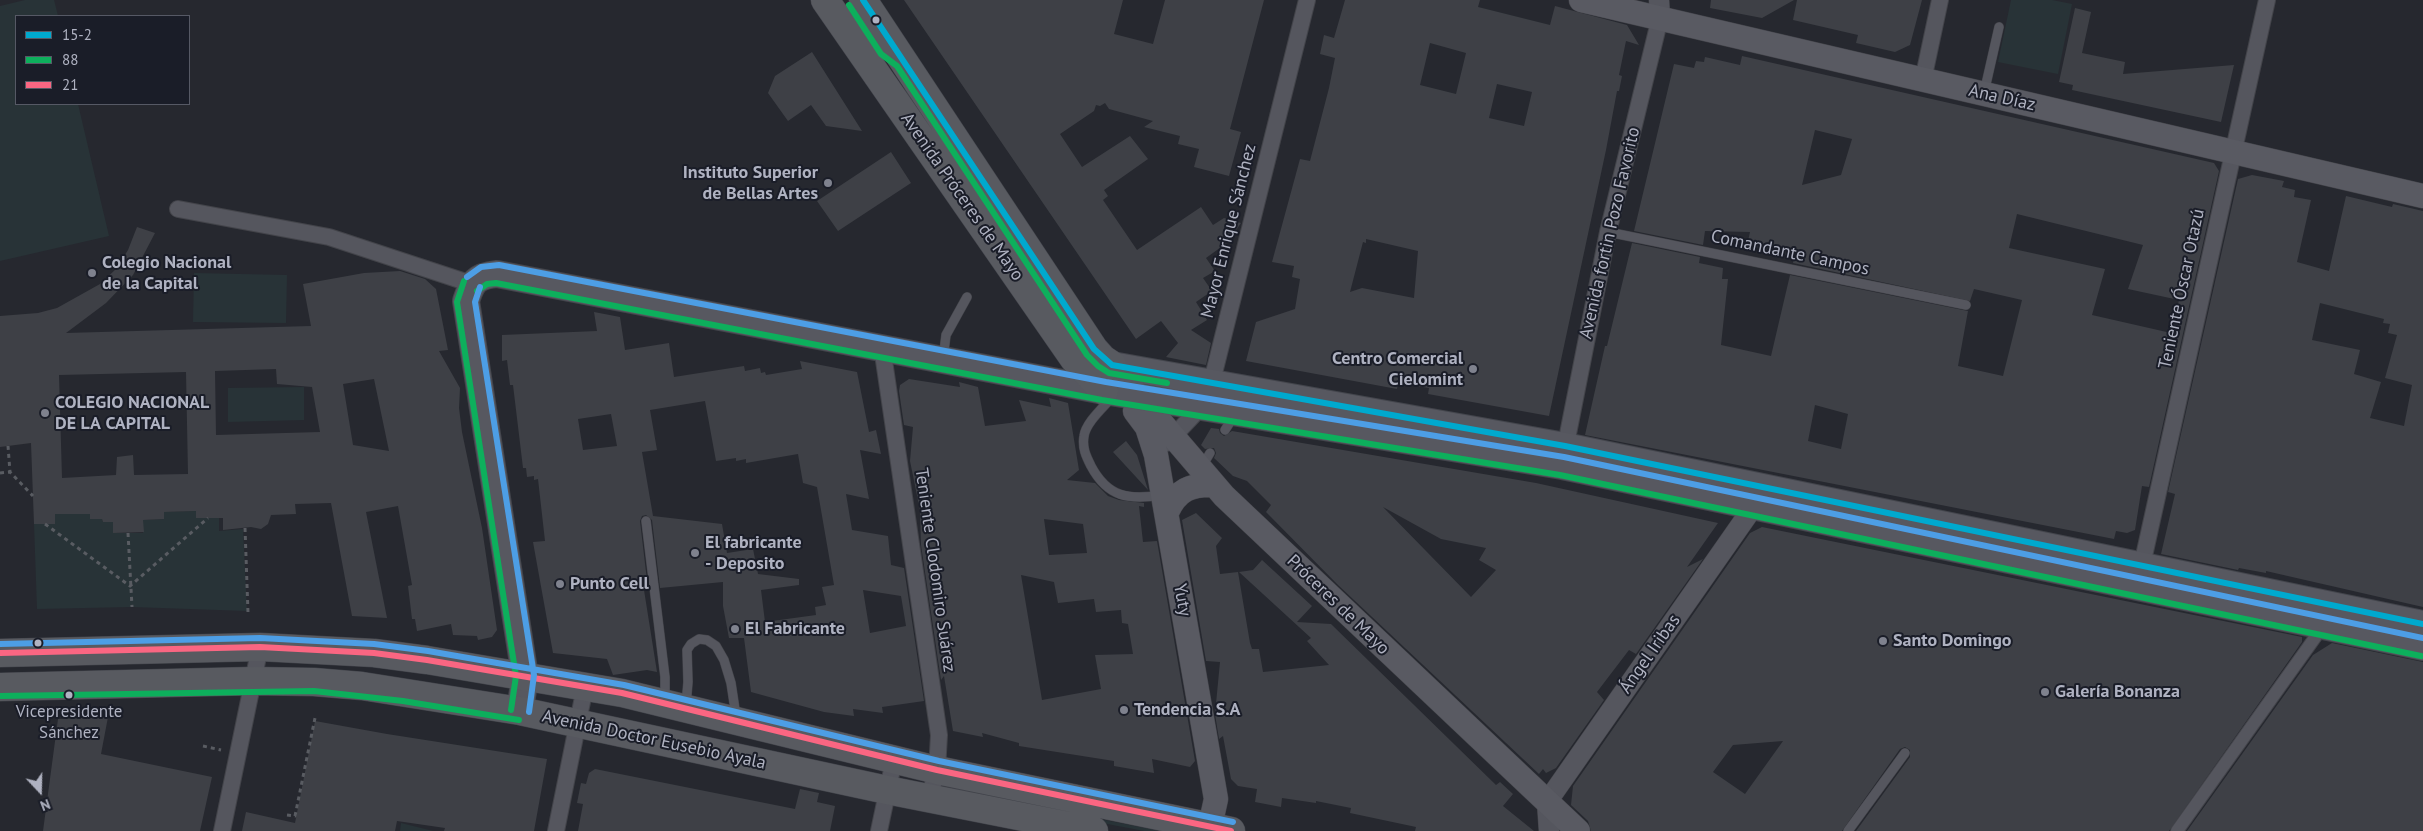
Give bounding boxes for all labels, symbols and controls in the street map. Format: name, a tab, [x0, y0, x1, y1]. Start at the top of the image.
legend	[15, 15, 190, 105]
unlabelled marker	[871, 15, 881, 25]
text: 15-2	[62, 25, 92, 44]
text: 88	[62, 50, 78, 69]
text: 21	[62, 75, 78, 94]
street label: Ana Díaz	[1967, 80, 2037, 116]
street label: Avenida Próceres de Mayo	[896, 109, 1028, 285]
street label: Avenida fortin Pozo Favorito	[1575, 125, 1645, 341]
street label: Mayor Enrique Sánchez	[1197, 142, 1261, 320]
place label: Instituto Superior de Bellas Artes	[683, 162, 818, 204]
marker: Instituto Superior de Bellas Artes	[822, 177, 834, 189]
street label: Teniente Óscar Otazú	[2154, 207, 2210, 371]
street label: Comandante Campos	[1709, 226, 1871, 280]
place label: Colegio Nacional de la Capital	[102, 252, 231, 294]
marker: Colegio Nacional de la Capital	[86, 267, 98, 279]
place label: Centro Comercial Cielomint	[1332, 348, 1463, 390]
marker: Centro Comercial Cielomint	[1467, 363, 1479, 375]
place label: COLEGIO NACIONAL DE LA CAPITAL	[55, 392, 209, 434]
marker: COLEGIO NACIONAL DE LA CAPITAL	[39, 407, 51, 419]
street label: Teniente Clodomiro Suárez	[910, 466, 960, 674]
place label: El fabricante - Deposito	[705, 532, 802, 574]
marker: El fabricante - Deposito	[689, 547, 701, 559]
street label: Próceres de Mayo	[1282, 551, 1394, 659]
place label: Punto Cell	[570, 573, 649, 595]
marker: Punto Cell	[554, 578, 566, 590]
street label: Yuty	[1169, 582, 1195, 618]
street label: Ángel Iribas	[1615, 610, 1685, 698]
place label: El Fabricante	[745, 618, 845, 640]
marker: El Fabricante	[729, 623, 741, 635]
place label: Santo Domingo	[1893, 630, 2011, 652]
marker: Santo Domingo	[1877, 635, 1889, 647]
unlabelled marker	[33, 638, 43, 648]
place label: Galería Bonanza	[2055, 681, 2180, 703]
marker: Galería Bonanza	[2039, 686, 2051, 698]
marker: Vicepresidente Sánchez	[64, 690, 74, 700]
place label: Tendencia S.A	[1134, 699, 1241, 721]
place label: Vicepresidente Sánchez	[16, 702, 122, 742]
marker: Tendencia S.A	[1118, 704, 1130, 716]
street label: Avenida Doctor Eusebio Ayala	[540, 706, 768, 774]
north arrow	[15, 766, 65, 816]
text: N	[38, 795, 53, 815]

